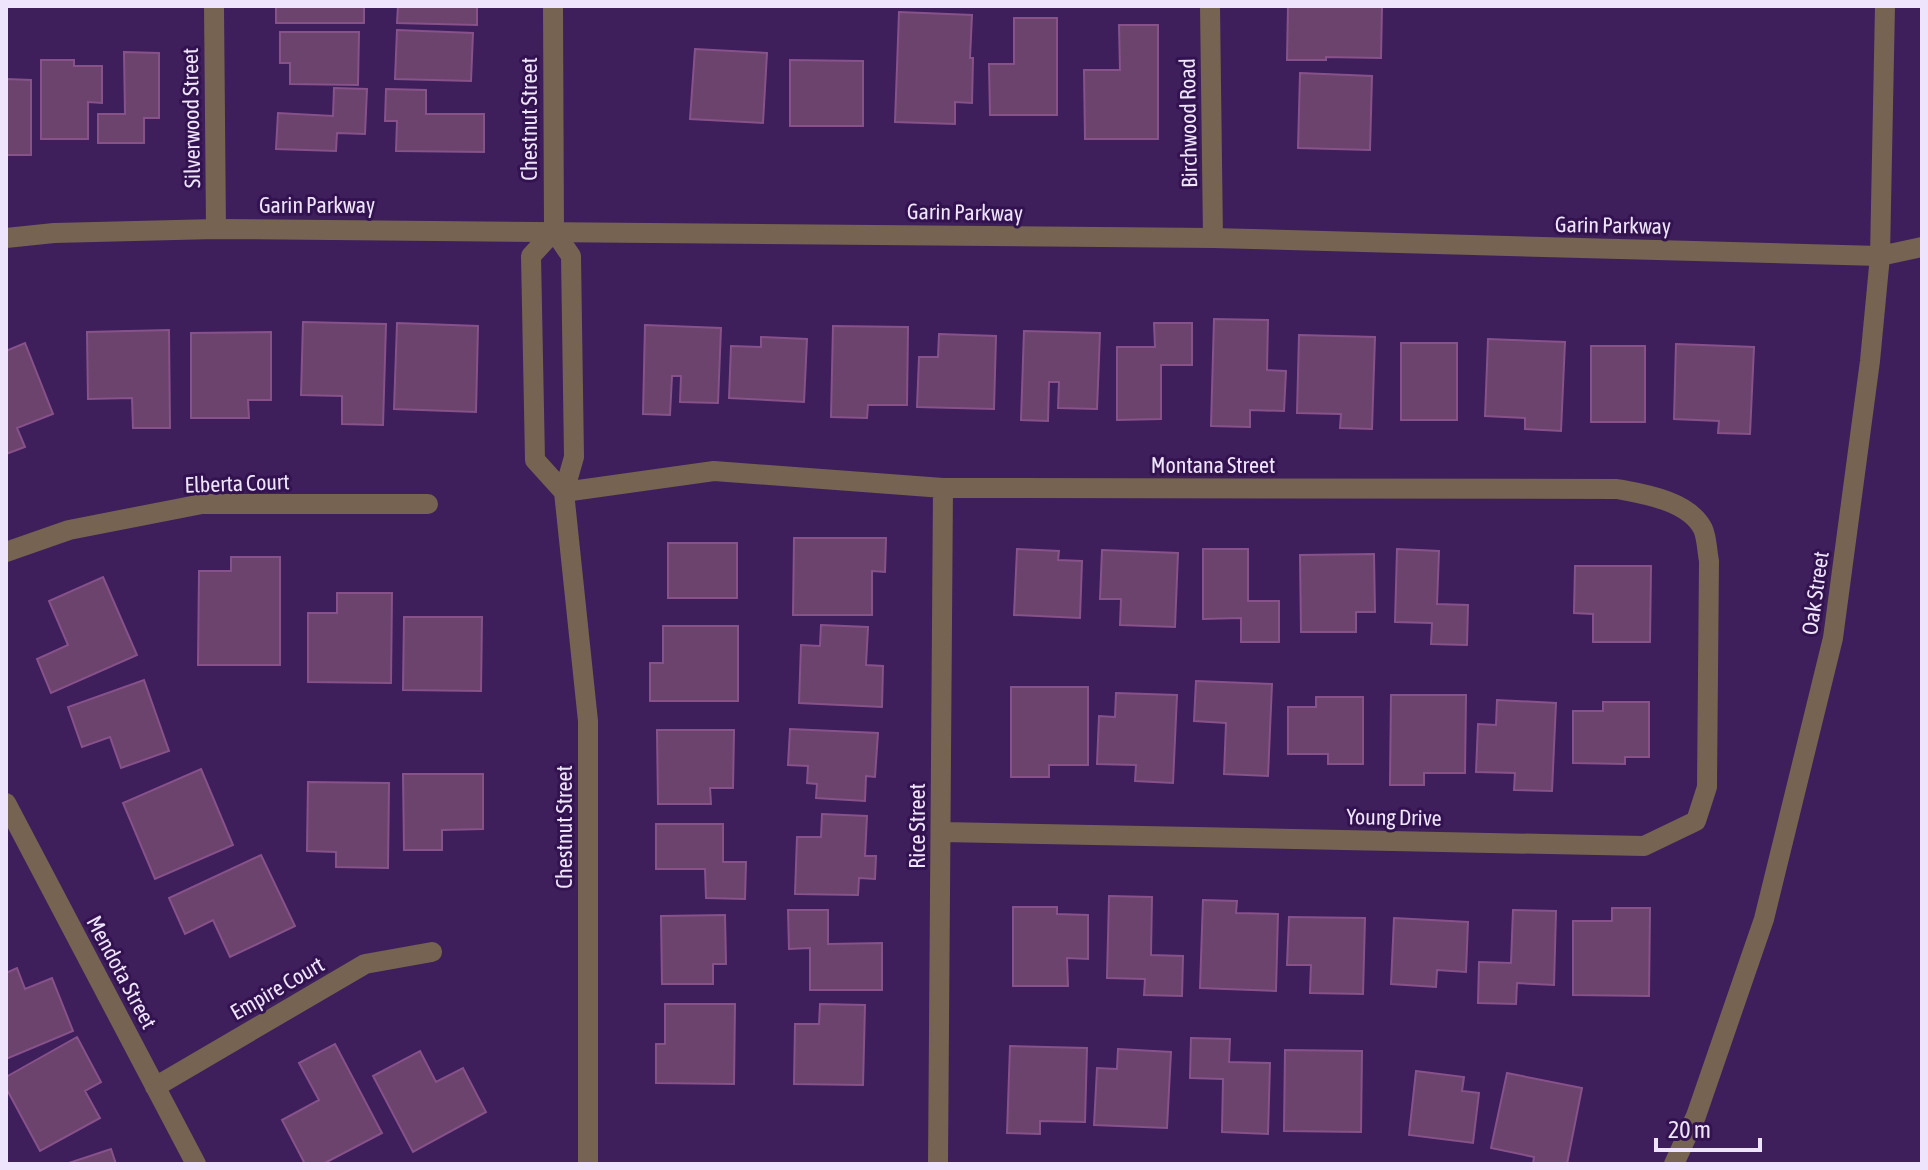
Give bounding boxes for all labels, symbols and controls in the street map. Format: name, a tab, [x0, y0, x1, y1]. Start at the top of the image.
street label: Silverwood Street	[177, 48, 205, 188]
street label: Chestnut Street	[516, 57, 542, 181]
street label: Birchwood Road	[1174, 58, 1202, 188]
street label: Garin Parkway	[259, 192, 375, 218]
street label: Garin Parkway	[907, 198, 1023, 226]
street label: Garin Parkway	[1555, 211, 1671, 239]
street label: Montana Street	[1151, 452, 1275, 478]
street label: Elberta Court	[184, 468, 290, 498]
street label: Oak Street	[1796, 550, 1834, 636]
street label: Chestnut Street	[551, 765, 577, 889]
street label: Rice Street	[904, 783, 930, 869]
street label: Young Drive	[1346, 803, 1442, 831]
street label: Mendota Street	[81, 911, 163, 1033]
street label: Empire Court	[226, 951, 328, 1025]
scale bar	[1656, 1102, 1760, 1152]
text: 20 m	[1668, 1116, 1711, 1143]

